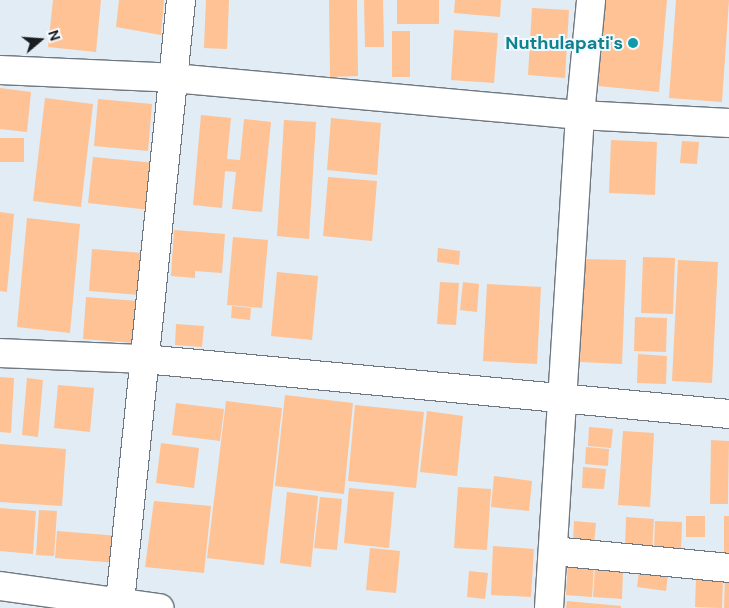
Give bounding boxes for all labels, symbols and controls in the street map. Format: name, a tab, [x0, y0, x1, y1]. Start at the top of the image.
north arrow	[15, 15, 65, 65]
text: N	[44, 28, 64, 43]
place label: Nuthulapati's	[505, 32, 623, 54]
marker: Nuthulapati's	[627, 37, 639, 49]

